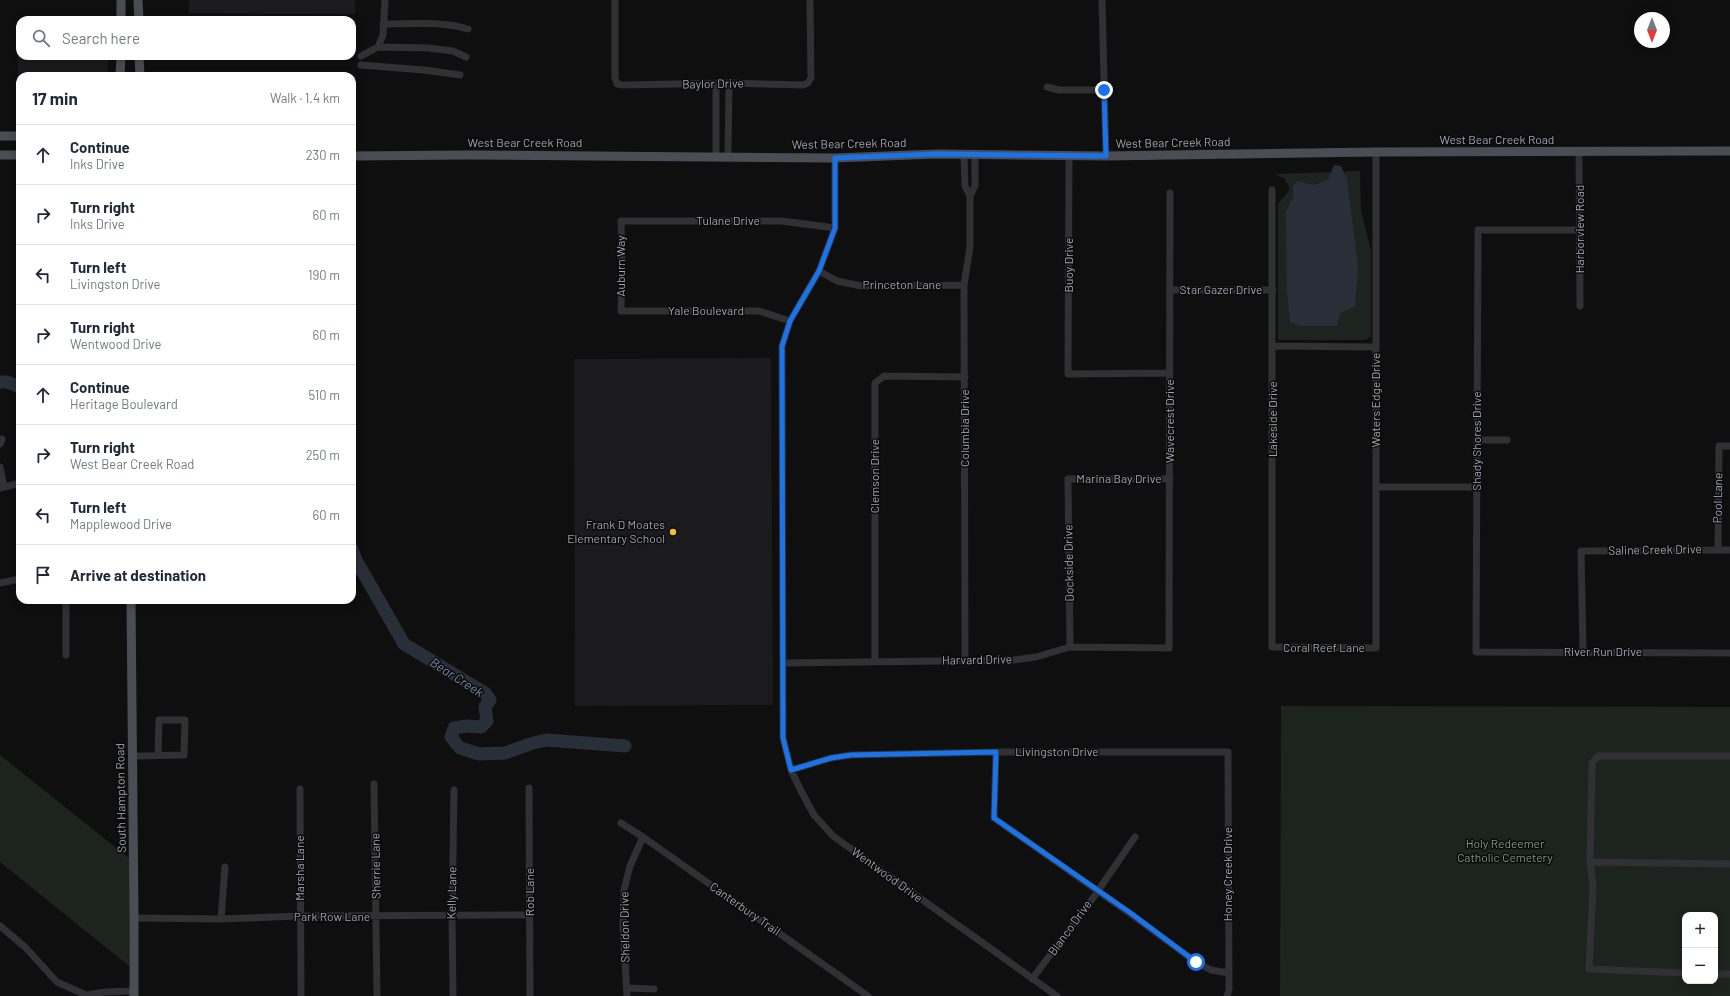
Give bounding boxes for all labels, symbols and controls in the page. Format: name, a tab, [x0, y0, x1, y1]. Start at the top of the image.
north arrow	[1634, 12, 1670, 48]
search box	[16, 16, 356, 60]
icon: search	[30, 27, 52, 49]
text: Search here	[62, 29, 140, 47]
street label: Baylor Drive	[682, 75, 744, 91]
route end	[1095, 81, 1113, 99]
text: 17 min	[32, 88, 78, 108]
text: Walk · 1.4 km	[270, 90, 340, 106]
street label: West Bear Creek Road	[1440, 132, 1554, 146]
street label: West Bear Creek Road	[1115, 134, 1231, 150]
street label: West Bear Creek Road	[468, 135, 582, 149]
street label: West Bear Creek Road	[791, 135, 907, 151]
text: Continue	[70, 138, 130, 156]
icon: ahead	[32, 144, 54, 166]
text: 230 m	[306, 147, 340, 163]
text: Inks Drive	[70, 156, 125, 172]
street label: Harborview Road	[1572, 185, 1586, 273]
text: Turn right	[70, 198, 135, 216]
icon: right	[32, 204, 54, 226]
text: 60 m	[313, 207, 340, 223]
street label: Tulane Drive	[696, 213, 760, 227]
text: Inks Drive	[70, 216, 125, 232]
street label: Auburn Way	[613, 235, 627, 297]
street label: Buoy Drive	[1061, 238, 1075, 292]
text: Turn left	[70, 258, 126, 276]
icon: left	[32, 264, 54, 286]
text: 190 m	[308, 267, 340, 283]
text: Livingston Drive	[70, 276, 161, 292]
street label: Princeton Lane	[863, 277, 941, 291]
street label: Star Gazer Drive	[1180, 282, 1262, 296]
street label: Yale Boulevard	[668, 303, 744, 317]
text: Turn right	[70, 318, 135, 336]
icon: right	[32, 324, 54, 346]
text: 60 m	[313, 327, 340, 343]
text: Wentwood Drive	[70, 336, 161, 352]
street label: Waters Edge Drive	[1368, 353, 1382, 447]
text: Continue	[70, 378, 130, 396]
street label: Wavecrest Drive	[1162, 379, 1176, 463]
street label: Lakeside Drive	[1265, 381, 1279, 457]
icon: ahead	[32, 384, 54, 406]
text: 510 m	[308, 387, 340, 403]
street label: Columbia Drive	[957, 389, 971, 467]
street label: Shady Shores Drive	[1469, 391, 1483, 491]
text: Heritage Boulevard	[70, 396, 178, 412]
text: Turn right	[70, 438, 135, 456]
street label: Clemson Drive	[867, 439, 881, 513]
icon: right	[32, 444, 54, 466]
text: 250 m	[306, 447, 340, 463]
text: West Bear Creek Road	[70, 456, 194, 472]
street label: Marina Bay Drive	[1076, 471, 1162, 485]
street label: Pool Lane	[1710, 472, 1724, 524]
text: Turn left	[70, 498, 126, 516]
icon: left	[32, 504, 54, 526]
text: 60 m	[313, 507, 340, 523]
text: Mapplewood Drive	[70, 516, 172, 532]
place label: Frank D Moates Elementary School	[567, 517, 665, 545]
street label: Dockside Drive	[1060, 524, 1076, 602]
marker: Frank D Moates Elementary School	[668, 527, 678, 537]
street label: Saline Creek Drive	[1608, 541, 1702, 557]
icon: arrive	[32, 564, 54, 586]
text: Arrive at destination	[70, 566, 206, 584]
street label: Coral Reef Lane	[1283, 640, 1365, 654]
street label: River Run Drive	[1564, 644, 1642, 658]
street label: Harvard Drive	[942, 651, 1012, 667]
water label: Bear Creek	[427, 654, 487, 701]
street label: South Hampton Road	[112, 743, 128, 853]
street label: Livingston Drive	[1015, 744, 1099, 758]
street label: Honey Creek Drive	[1220, 827, 1234, 921]
street label: Sherrie Lane	[367, 833, 383, 899]
street label: Marsha Lane	[292, 835, 306, 901]
park label: Holy Redeemer Catholic Cemetery	[1457, 836, 1553, 864]
street label: Wentwood Drive	[849, 844, 926, 905]
street label: Kelly Lane	[444, 866, 458, 919]
street label: Rob Lane	[522, 868, 536, 916]
street label: Canterbury Trail	[708, 879, 784, 938]
street label: Sheldon Drive	[616, 891, 632, 963]
street label: Blanco Drive	[1045, 897, 1094, 958]
street label: Park Row Lane	[294, 909, 370, 923]
map controls	[1682, 912, 1718, 984]
button: +	[1682, 912, 1718, 948]
button: −	[1682, 948, 1718, 984]
route start	[1187, 953, 1205, 971]

